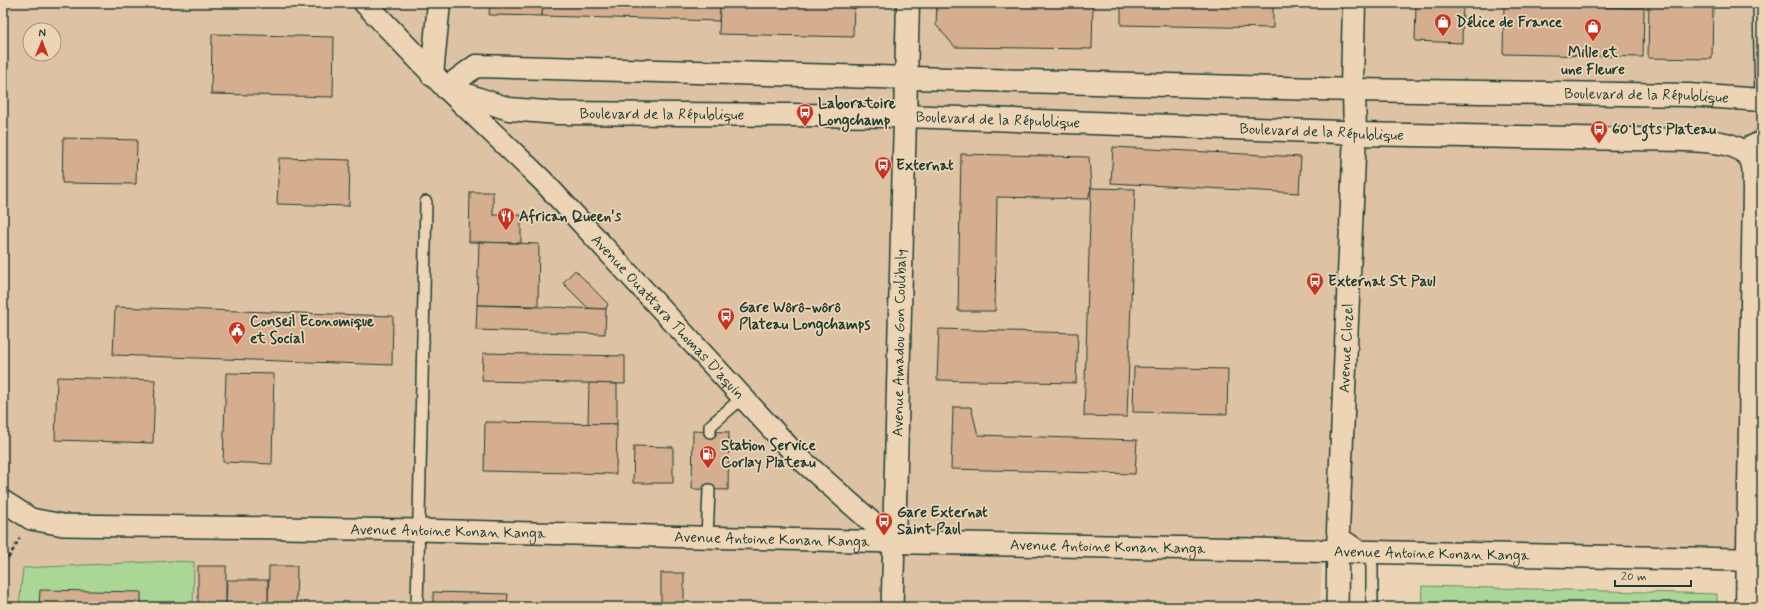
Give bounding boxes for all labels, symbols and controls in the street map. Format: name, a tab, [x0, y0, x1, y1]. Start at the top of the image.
shop icon: Délice de France	[1433, 12, 1453, 37]
place label: Délice de France	[1456, 13, 1563, 33]
shop icon: Mille et une Fleure	[1583, 17, 1603, 42]
north arrow	[22, 22, 62, 62]
text: N	[38, 26, 46, 40]
place label: Mille et une Fleure	[1561, 43, 1625, 80]
street label: Boulevard de la République	[1564, 84, 1730, 109]
place label: Laboratoire Longchamp	[818, 94, 896, 133]
bus stop icon: Laboratoire Longchamp	[795, 102, 815, 127]
street label: Boulevard de la République	[580, 104, 745, 126]
street label: Boulevard de la République	[915, 107, 1081, 133]
street label: Boulevard de la République	[1239, 119, 1404, 146]
bus stop icon: 60 Lgts Plateau	[1589, 119, 1609, 144]
place label: 60 Lgts Plateau	[1612, 120, 1716, 142]
bus stop icon: Externat	[873, 155, 893, 180]
place label: Externat	[896, 156, 954, 176]
restaurant icon: African Queen's	[496, 206, 516, 231]
place label: African Queen's	[519, 207, 622, 227]
street label: Avenue Ouattara Thomas D'aquin	[586, 231, 749, 404]
street label: Avenue Amadou Gon Coulibaly	[888, 249, 912, 437]
bus stop icon: Externat St Paul	[1305, 271, 1325, 296]
place label: Externat St Paul	[1328, 272, 1436, 292]
place label: Gare Wôrô-wôrô Plateau Longchamps	[739, 298, 870, 337]
street label: Avenue Clozel	[1335, 303, 1359, 394]
bus stop icon: Gare Wôrô-wôrô Plateau Longchamps	[716, 306, 736, 331]
place label: Conseil Economique et Social	[250, 312, 374, 349]
public building icon: Conseil Economique et Social	[227, 320, 247, 345]
place label: Station Service Corlay Plateau	[721, 436, 816, 473]
fuel station icon: Station Service Corlay Plateau	[698, 444, 718, 469]
place label: Gare Externat Saint Paul	[897, 503, 988, 540]
bus stop icon: Gare Externat Saint Paul	[874, 511, 894, 536]
street label: Avenue Antoine Konan Kanga	[350, 520, 547, 545]
street label: Avenue Antoine Konan Kanga	[674, 527, 871, 553]
street label: Avenue Antoine Konan Kanga	[1010, 535, 1207, 560]
street label: Avenue Antoine Konan Kanga	[1334, 542, 1531, 567]
scale bar	[1615, 562, 1691, 588]
text: 20 m	[1621, 569, 1647, 585]

